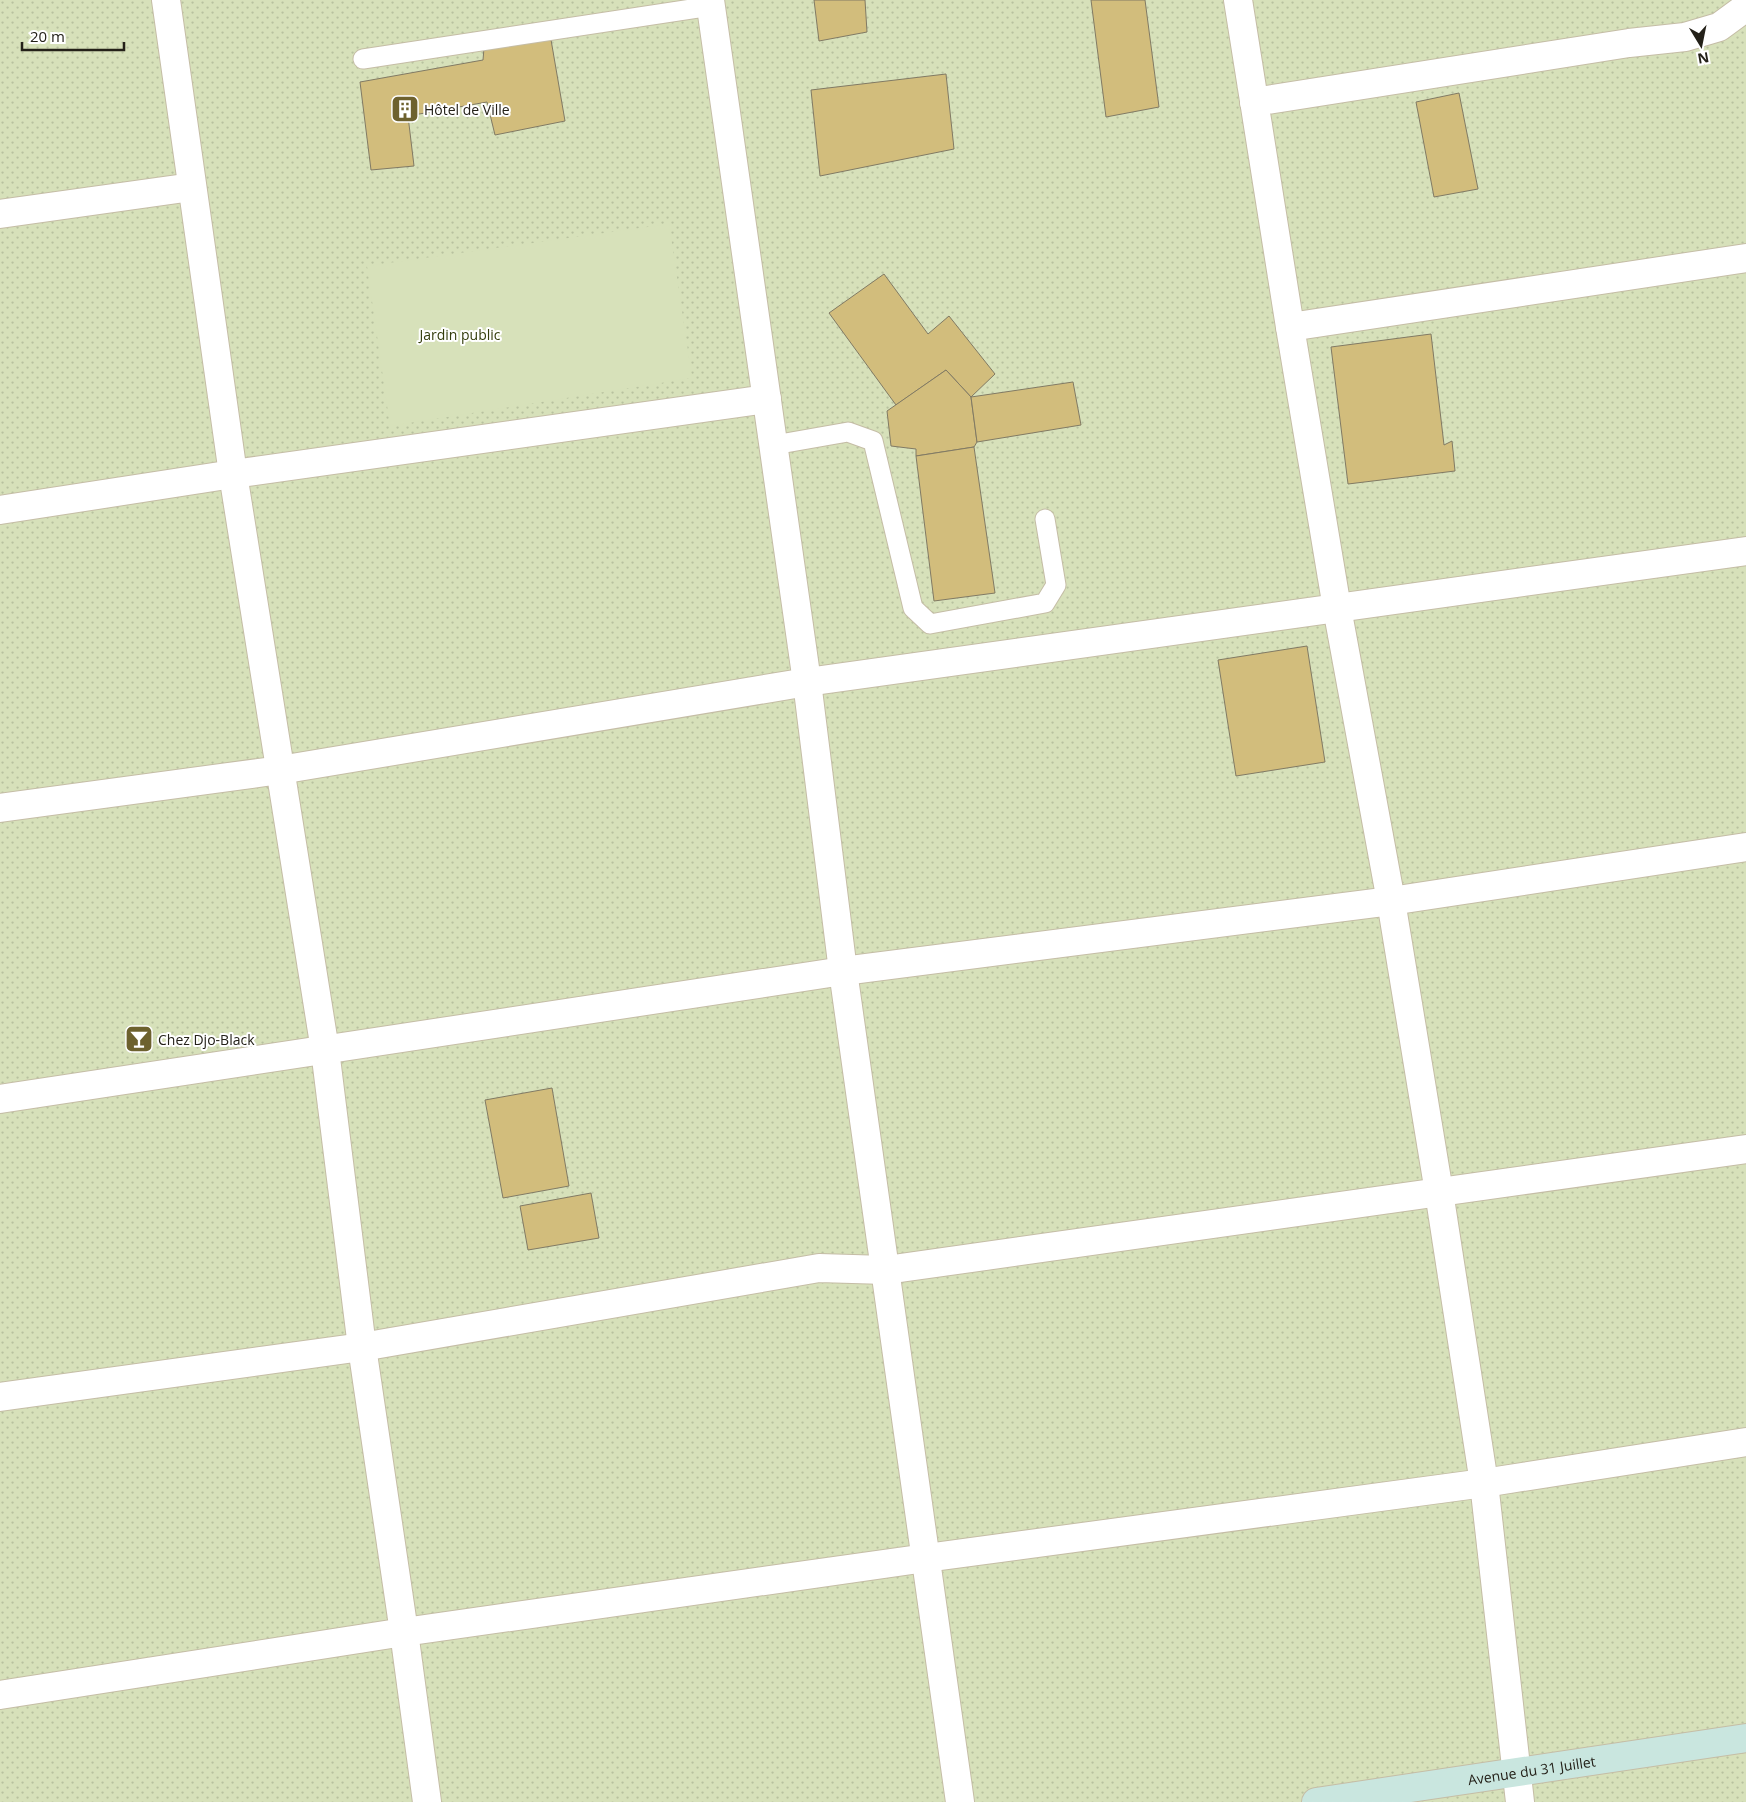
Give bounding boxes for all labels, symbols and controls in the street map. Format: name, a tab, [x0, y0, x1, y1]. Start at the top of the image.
scale bar	[22, 20, 125, 52]
north arrow	[1676, 20, 1726, 70]
text: 20 m	[30, 26, 65, 46]
text: N	[1696, 48, 1711, 69]
building icon: Hôtel de Ville	[390, 94, 420, 124]
place label: Hôtel de Ville	[424, 100, 510, 119]
park label: Jardin public	[417, 325, 501, 344]
bar icon: Chez Djo-Black	[124, 1024, 154, 1054]
place label: Chez Djo-Black	[158, 1030, 255, 1049]
street label: Avenue du 31 Juillet	[1467, 1751, 1597, 1789]

